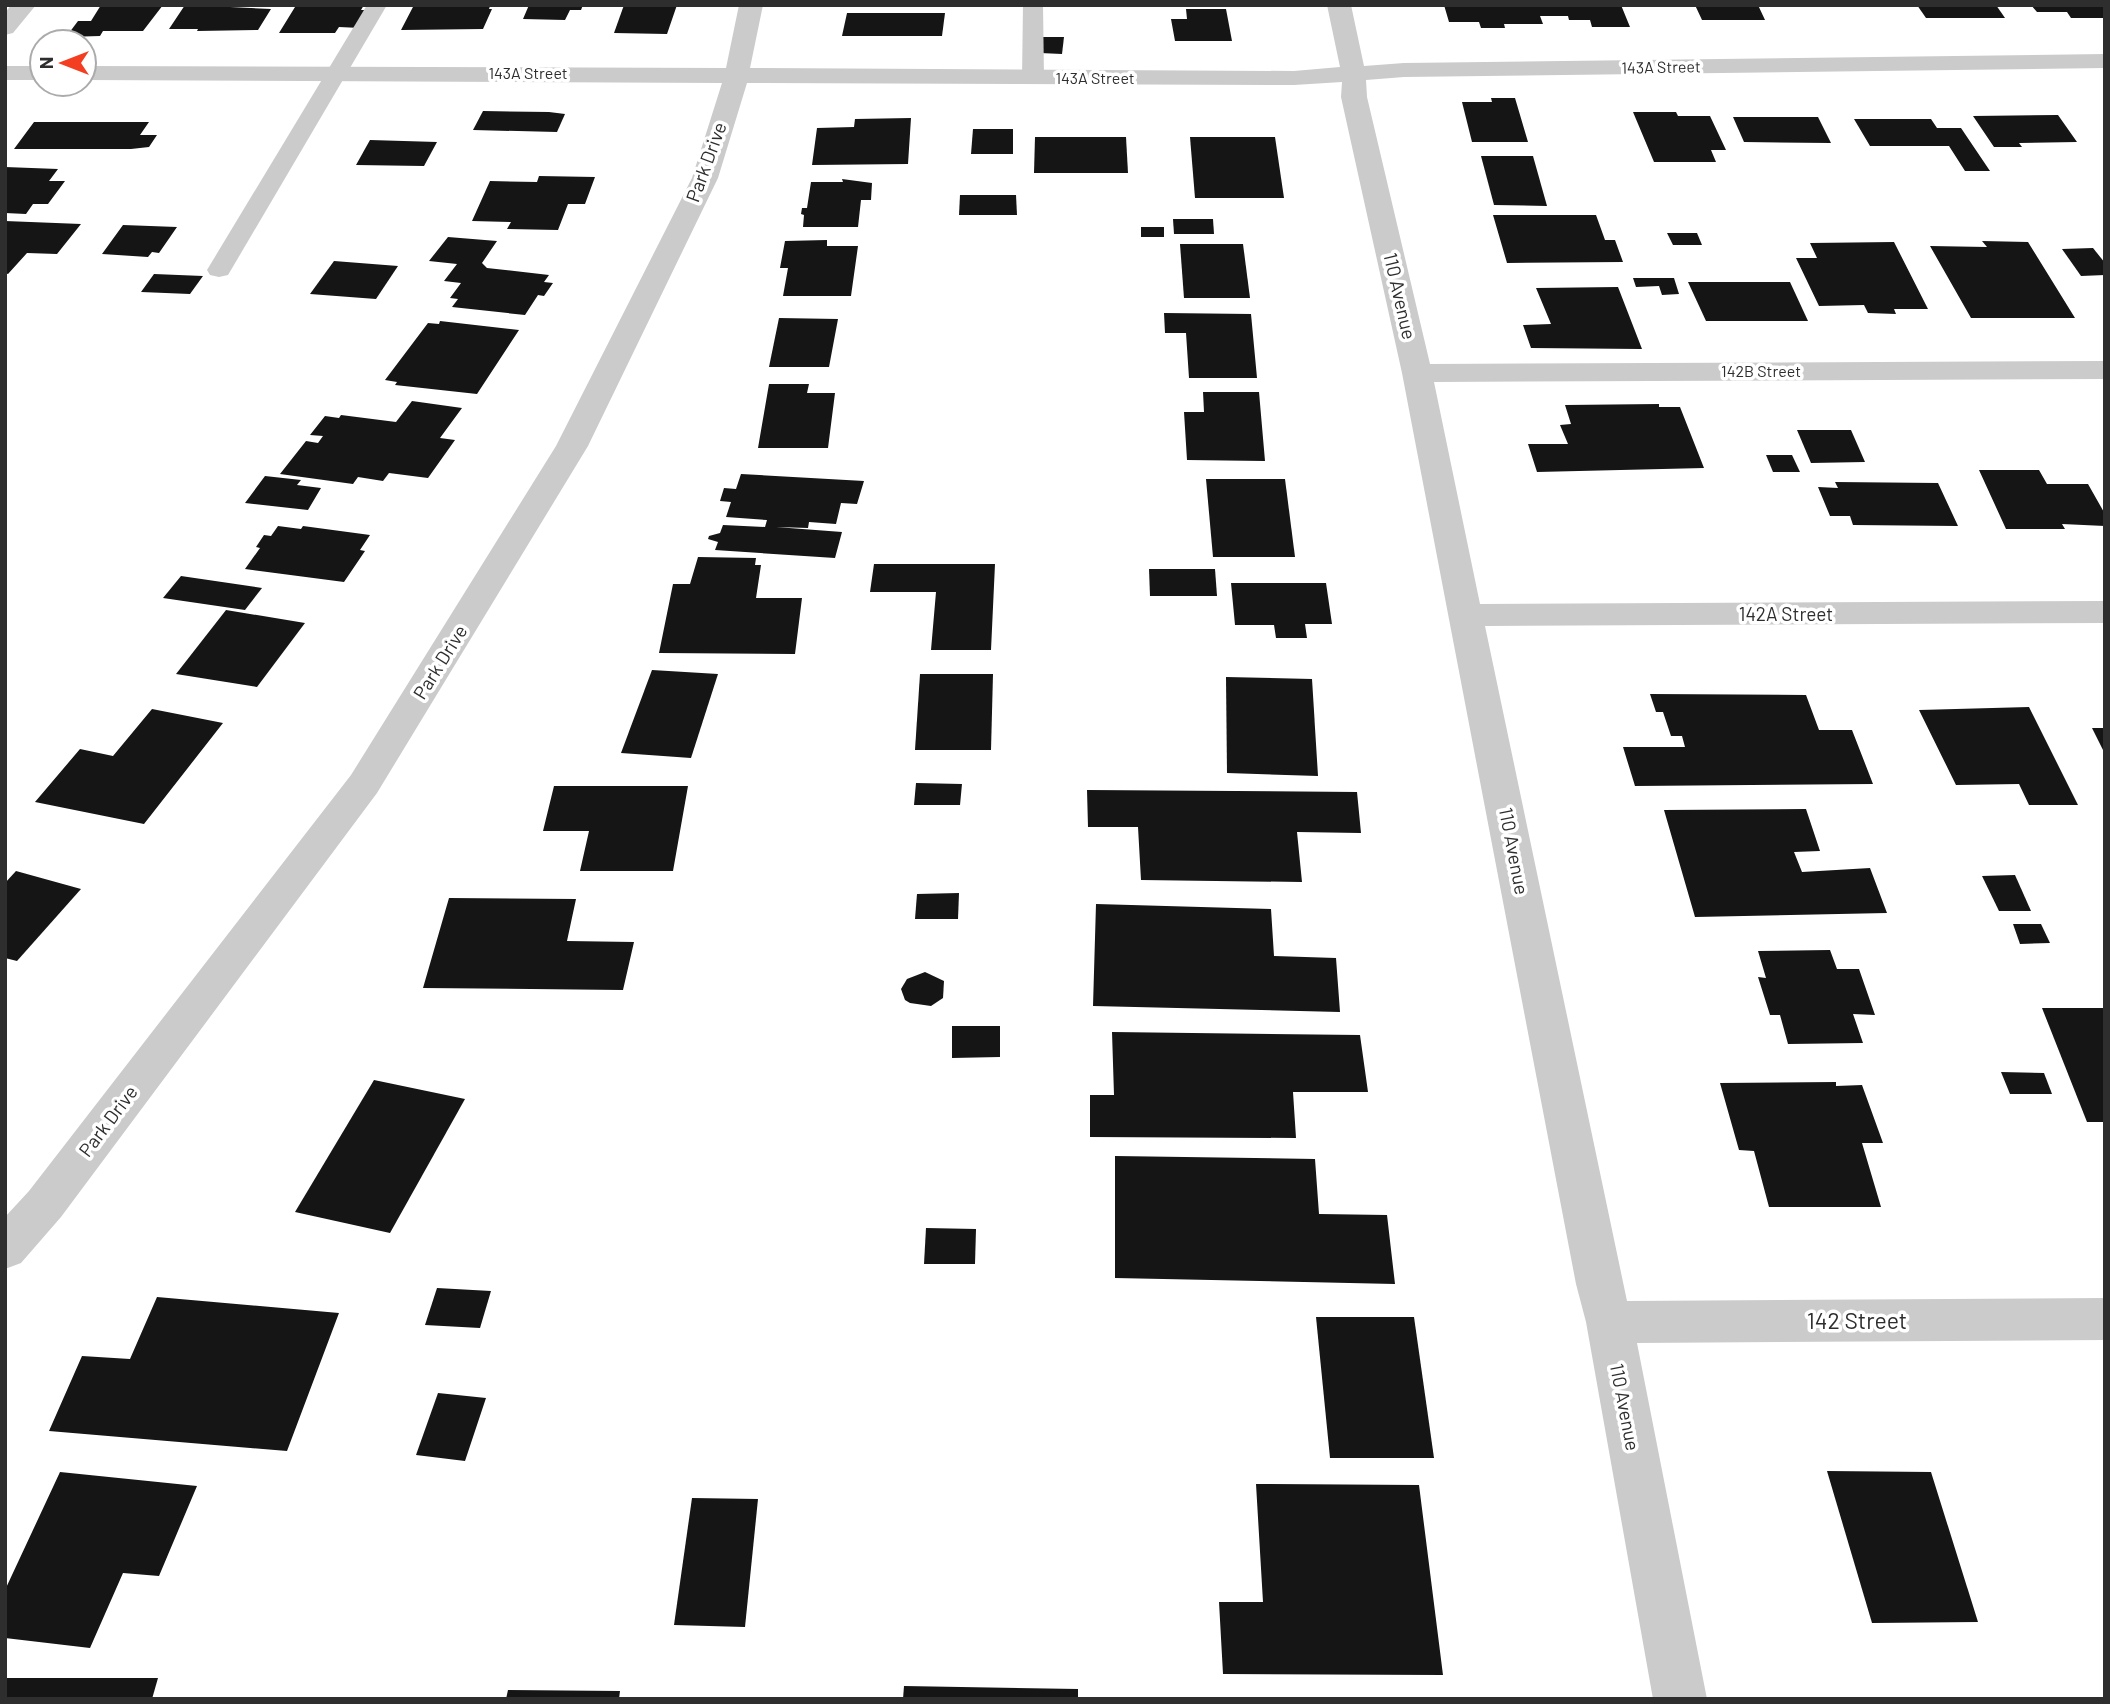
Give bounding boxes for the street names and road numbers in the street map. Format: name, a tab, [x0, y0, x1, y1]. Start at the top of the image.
street label: 143A Street	[1621, 56, 1701, 77]
street label: 143A Street	[488, 63, 568, 82]
street label: 143A Street	[1055, 68, 1135, 87]
street label: Park Drive	[680, 119, 731, 205]
street label: 110 Avenue	[1379, 250, 1422, 341]
street label: 142B Street	[1721, 361, 1801, 380]
street label: 142A Street	[1739, 602, 1833, 625]
street label: Park Drive	[408, 620, 471, 703]
street label: 110 Avenue	[1495, 805, 1534, 896]
street label: Park Drive	[73, 1080, 142, 1161]
street label: 142 Street	[1807, 1306, 1907, 1334]
street label: 110 Avenue	[1606, 1361, 1645, 1452]

